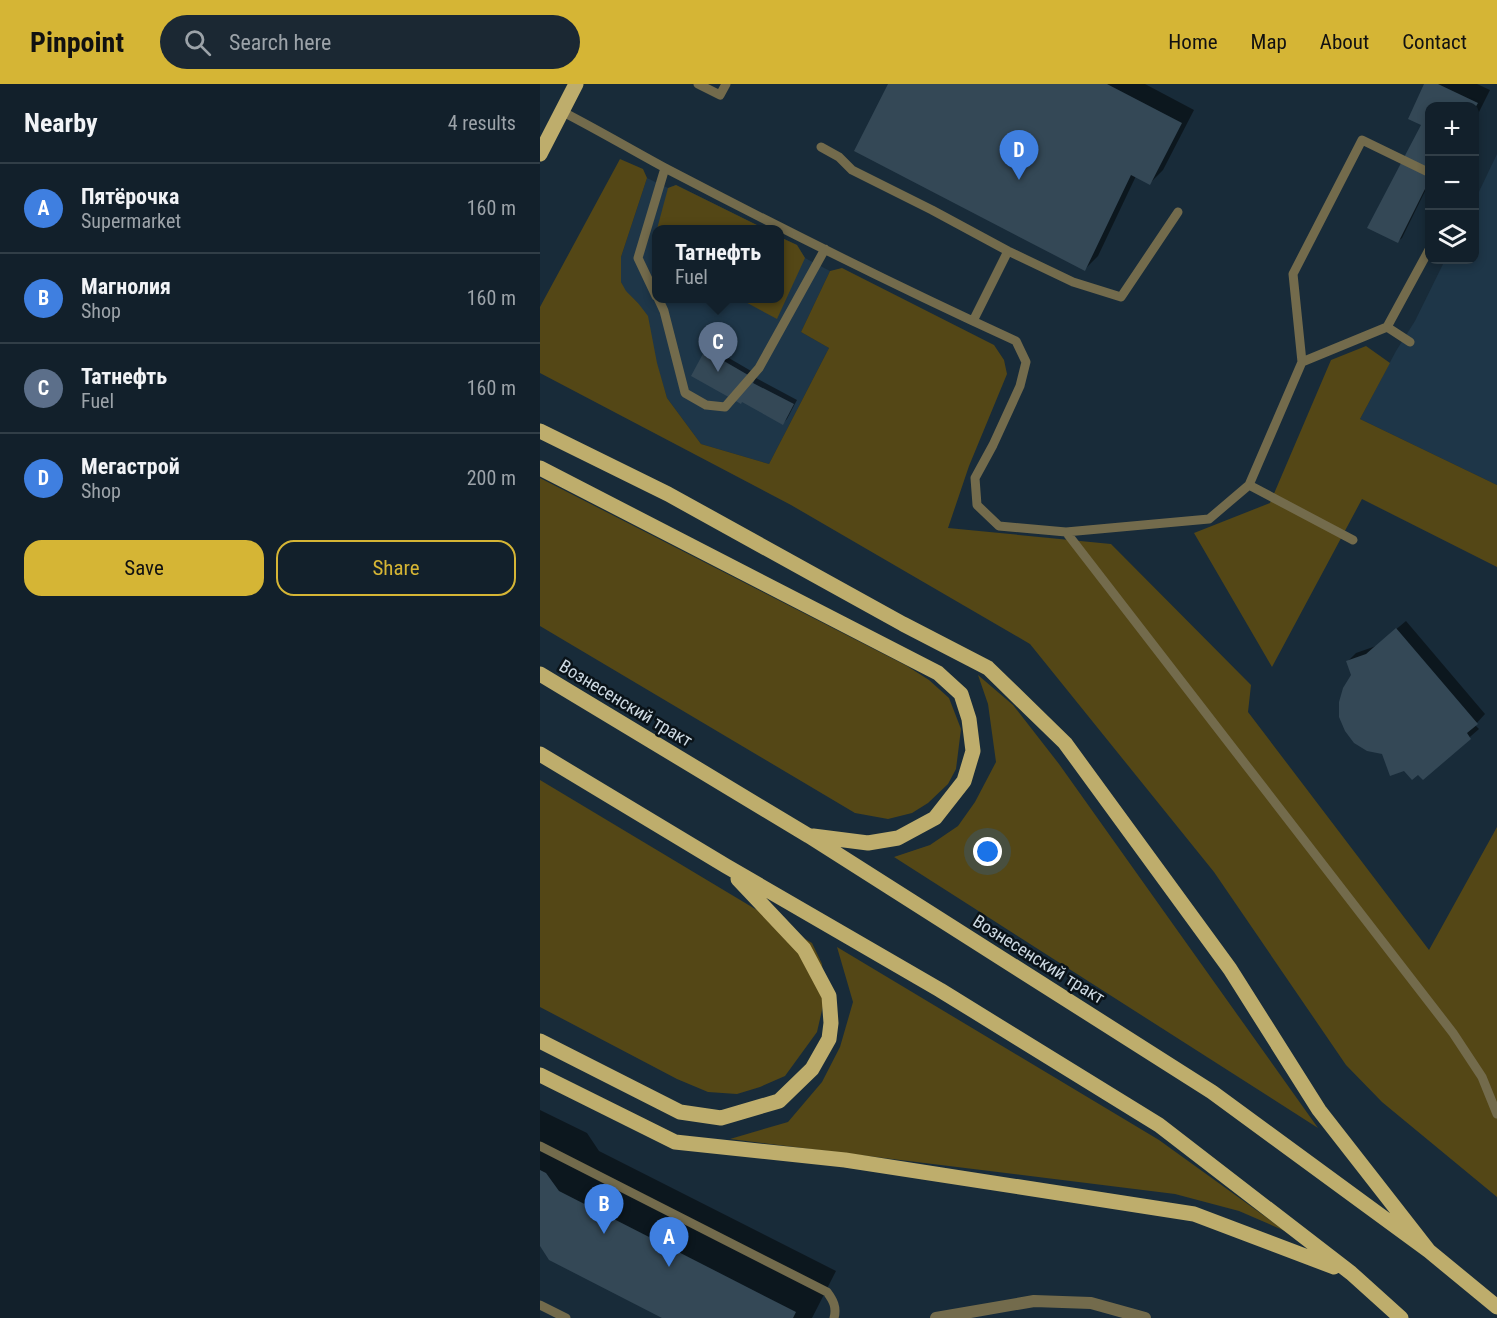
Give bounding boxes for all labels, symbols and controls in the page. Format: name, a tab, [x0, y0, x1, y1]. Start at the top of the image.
search box	[160, 15, 580, 69]
text: Pinpoint	[30, 26, 124, 59]
icon: search	[181, 26, 214, 59]
text: Search here	[229, 30, 331, 55]
text: Home	[1168, 30, 1218, 54]
text: Map	[1251, 30, 1287, 54]
text: About	[1320, 30, 1369, 54]
text: Contact	[1402, 30, 1467, 54]
map controls	[1425, 102, 1479, 264]
button: +	[1425, 102, 1479, 156]
text: Nearby	[24, 108, 98, 138]
text: 4 results	[448, 111, 516, 135]
pin: D	[1000, 130, 1038, 180]
button: −	[1425, 156, 1479, 210]
text: Пятёрочка	[81, 184, 179, 209]
text: A	[38, 196, 49, 220]
text: 160 m	[467, 196, 516, 220]
text: Supermarket	[81, 209, 181, 233]
button: layers	[1425, 210, 1479, 264]
popup	[652, 225, 784, 303]
text: Татнефть	[675, 240, 761, 265]
text: Fuel	[675, 265, 708, 289]
text: Магнолия	[81, 274, 171, 299]
text: B	[38, 286, 49, 310]
text: 160 m	[467, 286, 516, 310]
text: Shop	[81, 299, 121, 323]
pin: C	[698, 322, 738, 372]
text: Татнефть	[81, 364, 167, 389]
text: C	[38, 376, 49, 400]
text: 160 m	[467, 376, 516, 400]
text: Fuel	[81, 389, 114, 413]
text: Мегастрой	[81, 454, 180, 479]
text: D	[38, 466, 49, 490]
text: 200 m	[467, 466, 516, 490]
text: Shop	[81, 479, 121, 503]
button: Save	[24, 540, 264, 596]
button: Share	[276, 540, 516, 596]
street label: Вознесенский тракт	[556, 655, 697, 751]
your location	[973, 837, 1002, 866]
street label: Вознесенский тракт	[969, 910, 1109, 1008]
pin: B	[584, 1184, 624, 1234]
pin: A	[650, 1218, 688, 1267]

